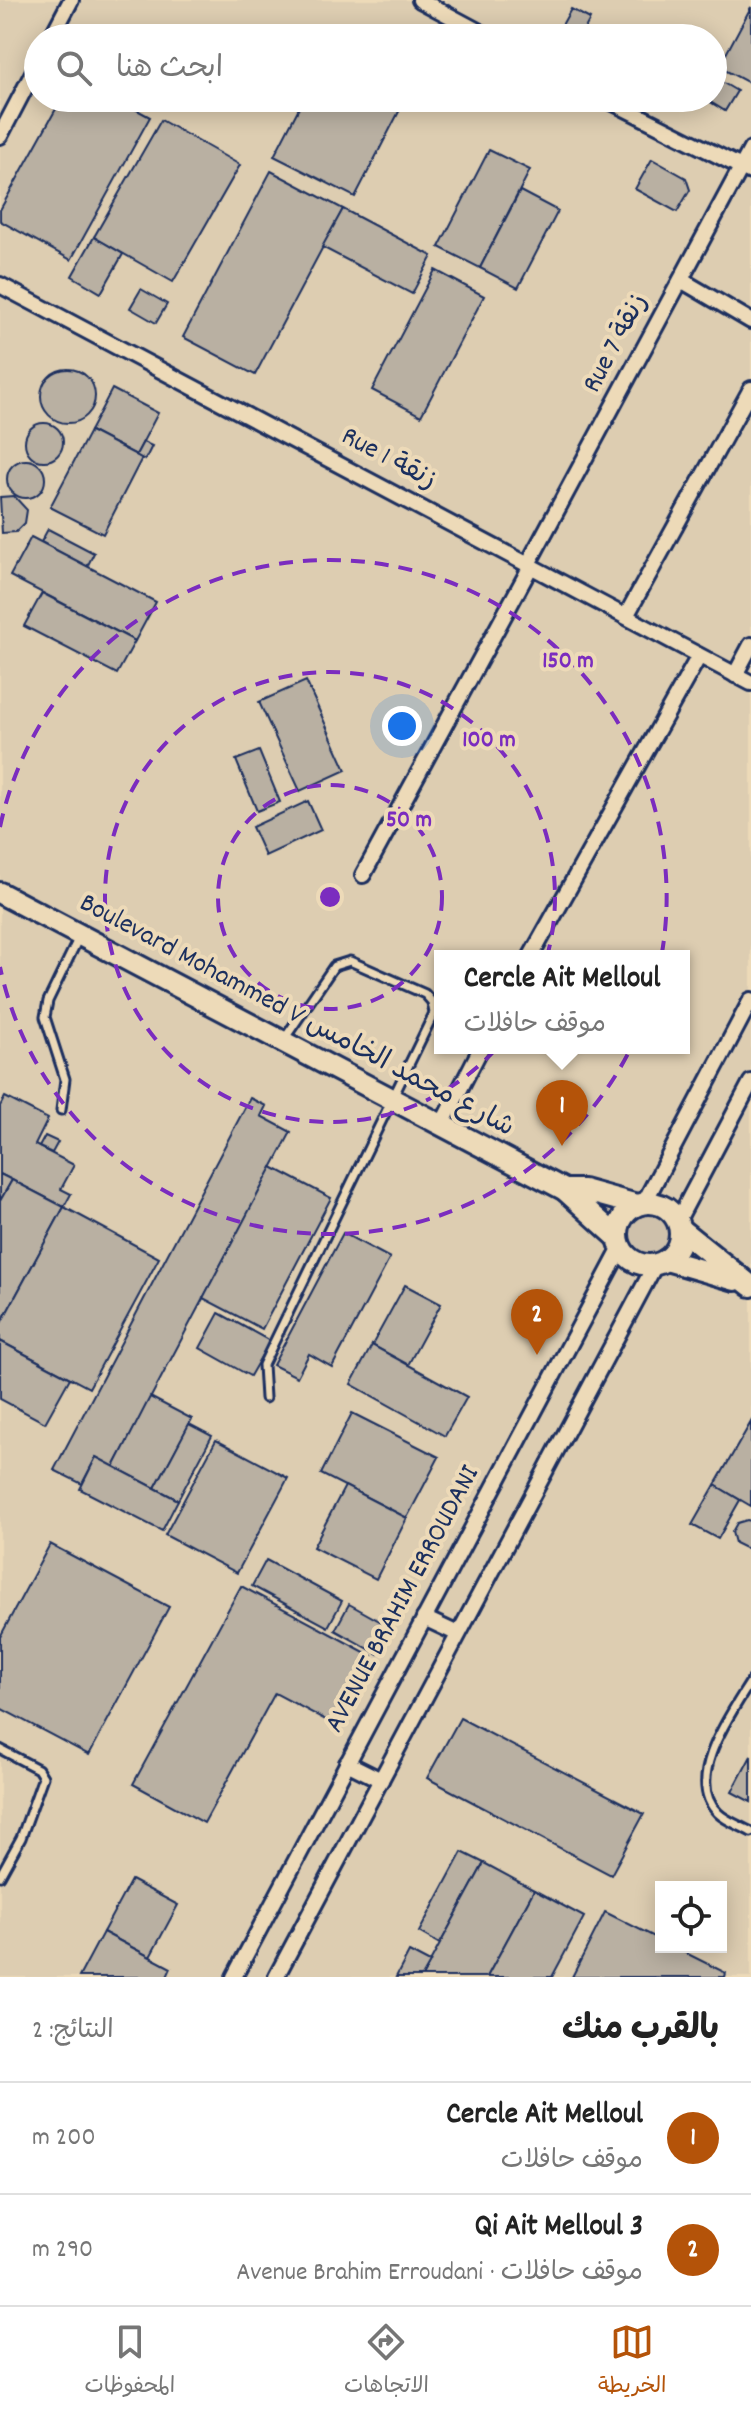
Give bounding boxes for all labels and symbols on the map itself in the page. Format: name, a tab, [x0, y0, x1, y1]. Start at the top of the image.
street label: Rue 7 زنقة	[574, 287, 660, 401]
street label: Rue 1 زنقة	[333, 418, 443, 502]
text: 150 m	[542, 645, 594, 679]
your location	[382, 706, 422, 746]
text: 100 m	[462, 724, 516, 758]
text: 50 m	[386, 804, 432, 838]
centre of rings	[316, 883, 344, 911]
street label: Boulevard Mohammed V شارع محمد الخامس	[71, 885, 521, 1149]
pin: 1	[536, 1080, 588, 1146]
pin: 2	[511, 1289, 563, 1355]
street label: AVENUE BRAHIM ERROUDANI	[316, 1459, 492, 1741]

